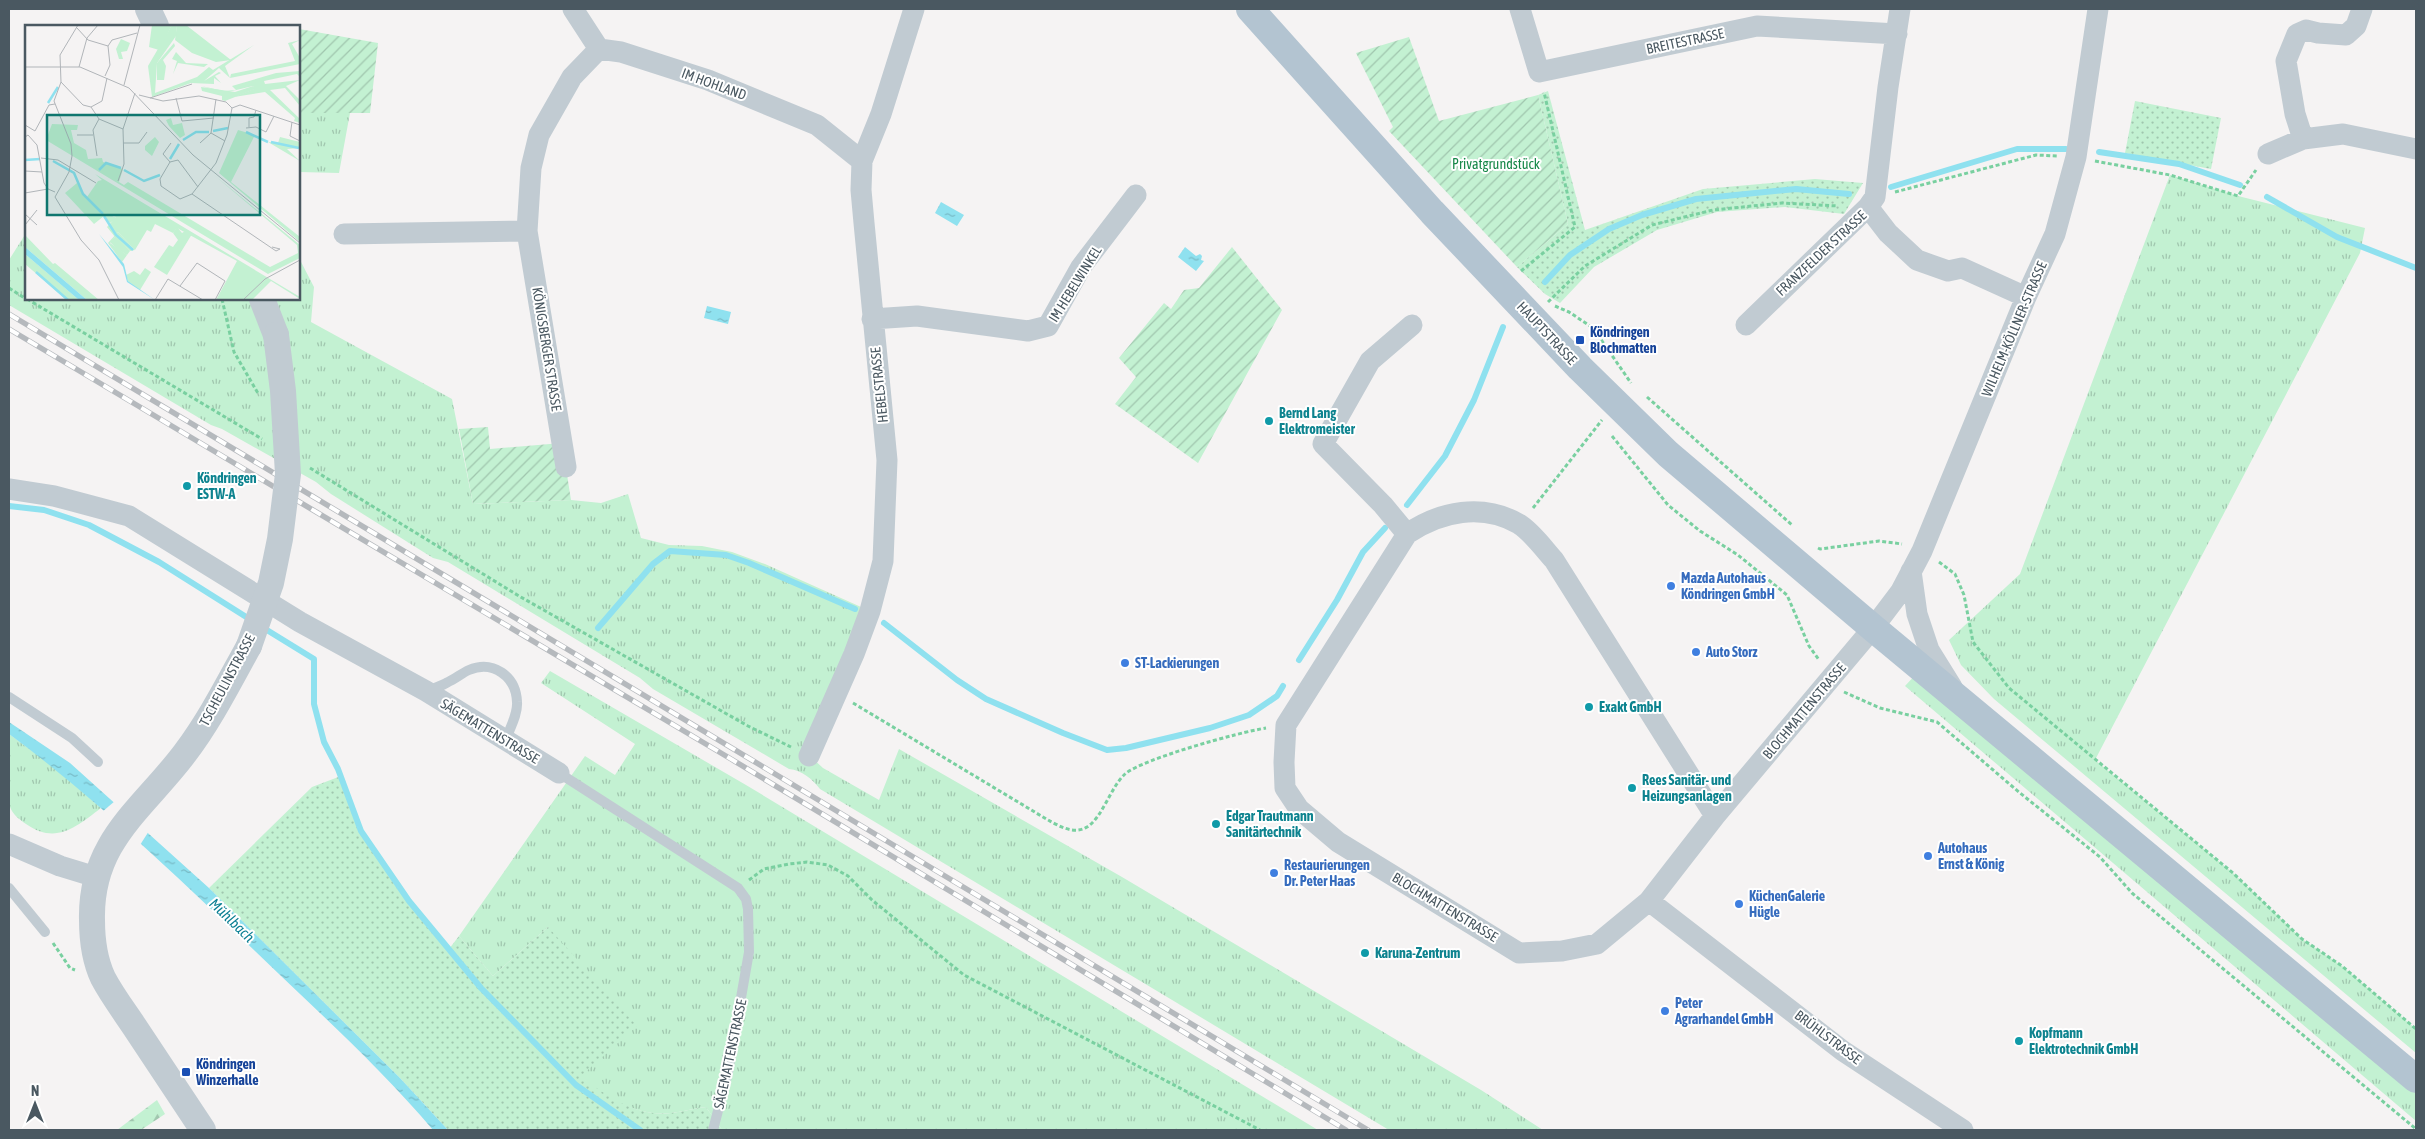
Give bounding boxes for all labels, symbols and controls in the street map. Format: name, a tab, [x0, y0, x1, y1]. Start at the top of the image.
inset map	[25, 25, 300, 300]
street label: BREITESTRASSE	[1645, 25, 1725, 57]
street label: IM HOHLAND	[679, 65, 749, 103]
park label: Privatgrundstück	[1452, 156, 1540, 172]
street label: FRANZFELDER STRASSE	[1773, 207, 1869, 299]
street label: IM HEBELWINKEL	[1045, 243, 1105, 325]
street label: WILHELM-KÖLLNER-STRASSE	[1978, 259, 2050, 399]
street label: KÖNIGSBERGER STRASSE	[529, 286, 565, 412]
street label: HAUPTSTRASSE	[1514, 298, 1580, 368]
place label: Köndringen Blochmatten	[1590, 324, 1657, 356]
marker: Köndringen Blochmatten	[1574, 334, 1586, 346]
street label: HEBELSTRASSE	[867, 346, 891, 423]
place label: Bernd Lang Elektromeister	[1279, 405, 1356, 437]
marker: Bernd Lang Elektromeister	[1263, 415, 1275, 427]
place label: Köndringen ESTW-A	[197, 470, 257, 502]
marker: Köndringen ESTW-A	[181, 480, 193, 492]
place label: Mazda Autohaus Köndringen GmbH	[1681, 570, 1775, 602]
marker: Mazda Autohaus Köndringen GmbH	[1665, 580, 1677, 592]
street label: TSCHEULINSTRASSE	[196, 631, 258, 729]
place label: Auto Storz	[1705, 644, 1758, 660]
marker: Auto Storz	[1690, 646, 1702, 658]
place label: ST-Lackierungen	[1135, 655, 1219, 671]
marker: ST-Lackierungen	[1119, 657, 1131, 669]
street label: BLOCHMATTENSTRASSE	[1759, 660, 1849, 762]
street label: SÄGEMATTENSTRASSE	[438, 695, 542, 767]
place label: Exakt GmbH	[1599, 699, 1662, 715]
marker: Exakt GmbH	[1583, 701, 1595, 713]
place label: Rees Sanitär- und Heizungsanlagen	[1642, 772, 1732, 804]
marker: Rees Sanitär- und Heizungsanlagen	[1626, 782, 1638, 794]
place label: Edgar Trautmann Sanitärtechnik	[1226, 808, 1314, 840]
marker: Edgar Trautmann Sanitärtechnik	[1210, 818, 1222, 830]
place label: Autohaus Ernst & König	[1937, 840, 2005, 872]
marker: Autohaus Ernst & König	[1922, 850, 1934, 862]
place label: Restaurierungen Dr. Peter Haas	[1284, 857, 1370, 889]
marker: Restaurierungen Dr. Peter Haas	[1268, 867, 1280, 879]
street label: BLOCHMATTENSTRASSE	[1389, 869, 1501, 945]
place label: KüchenGalerie Hügle	[1749, 888, 1825, 920]
water label: Mühlbach	[206, 895, 258, 945]
marker: KüchenGalerie Hügle	[1733, 898, 1745, 910]
place label: Karuna-Zentrum	[1375, 945, 1460, 961]
marker: Karuna-Zentrum	[1359, 947, 1371, 959]
place label: Peter Agrarhandel GmbH	[1674, 995, 1773, 1027]
street label: SÄGEMATTENSTRASSE	[711, 998, 749, 1110]
marker: Peter Agrarhandel GmbH	[1659, 1005, 1671, 1017]
street label: BRÜHLSTRASSE	[1792, 1007, 1864, 1067]
place label: Kopfmann Elektrotechnik GmbH	[2029, 1025, 2138, 1057]
marker: Kopfmann Elektrotechnik GmbH	[2013, 1035, 2025, 1047]
place label: Köndringen Winzerhalle	[195, 1056, 258, 1088]
marker: Köndringen Winzerhalle	[180, 1066, 192, 1078]
north arrow	[10, 1079, 60, 1129]
text: N	[31, 1083, 39, 1099]

